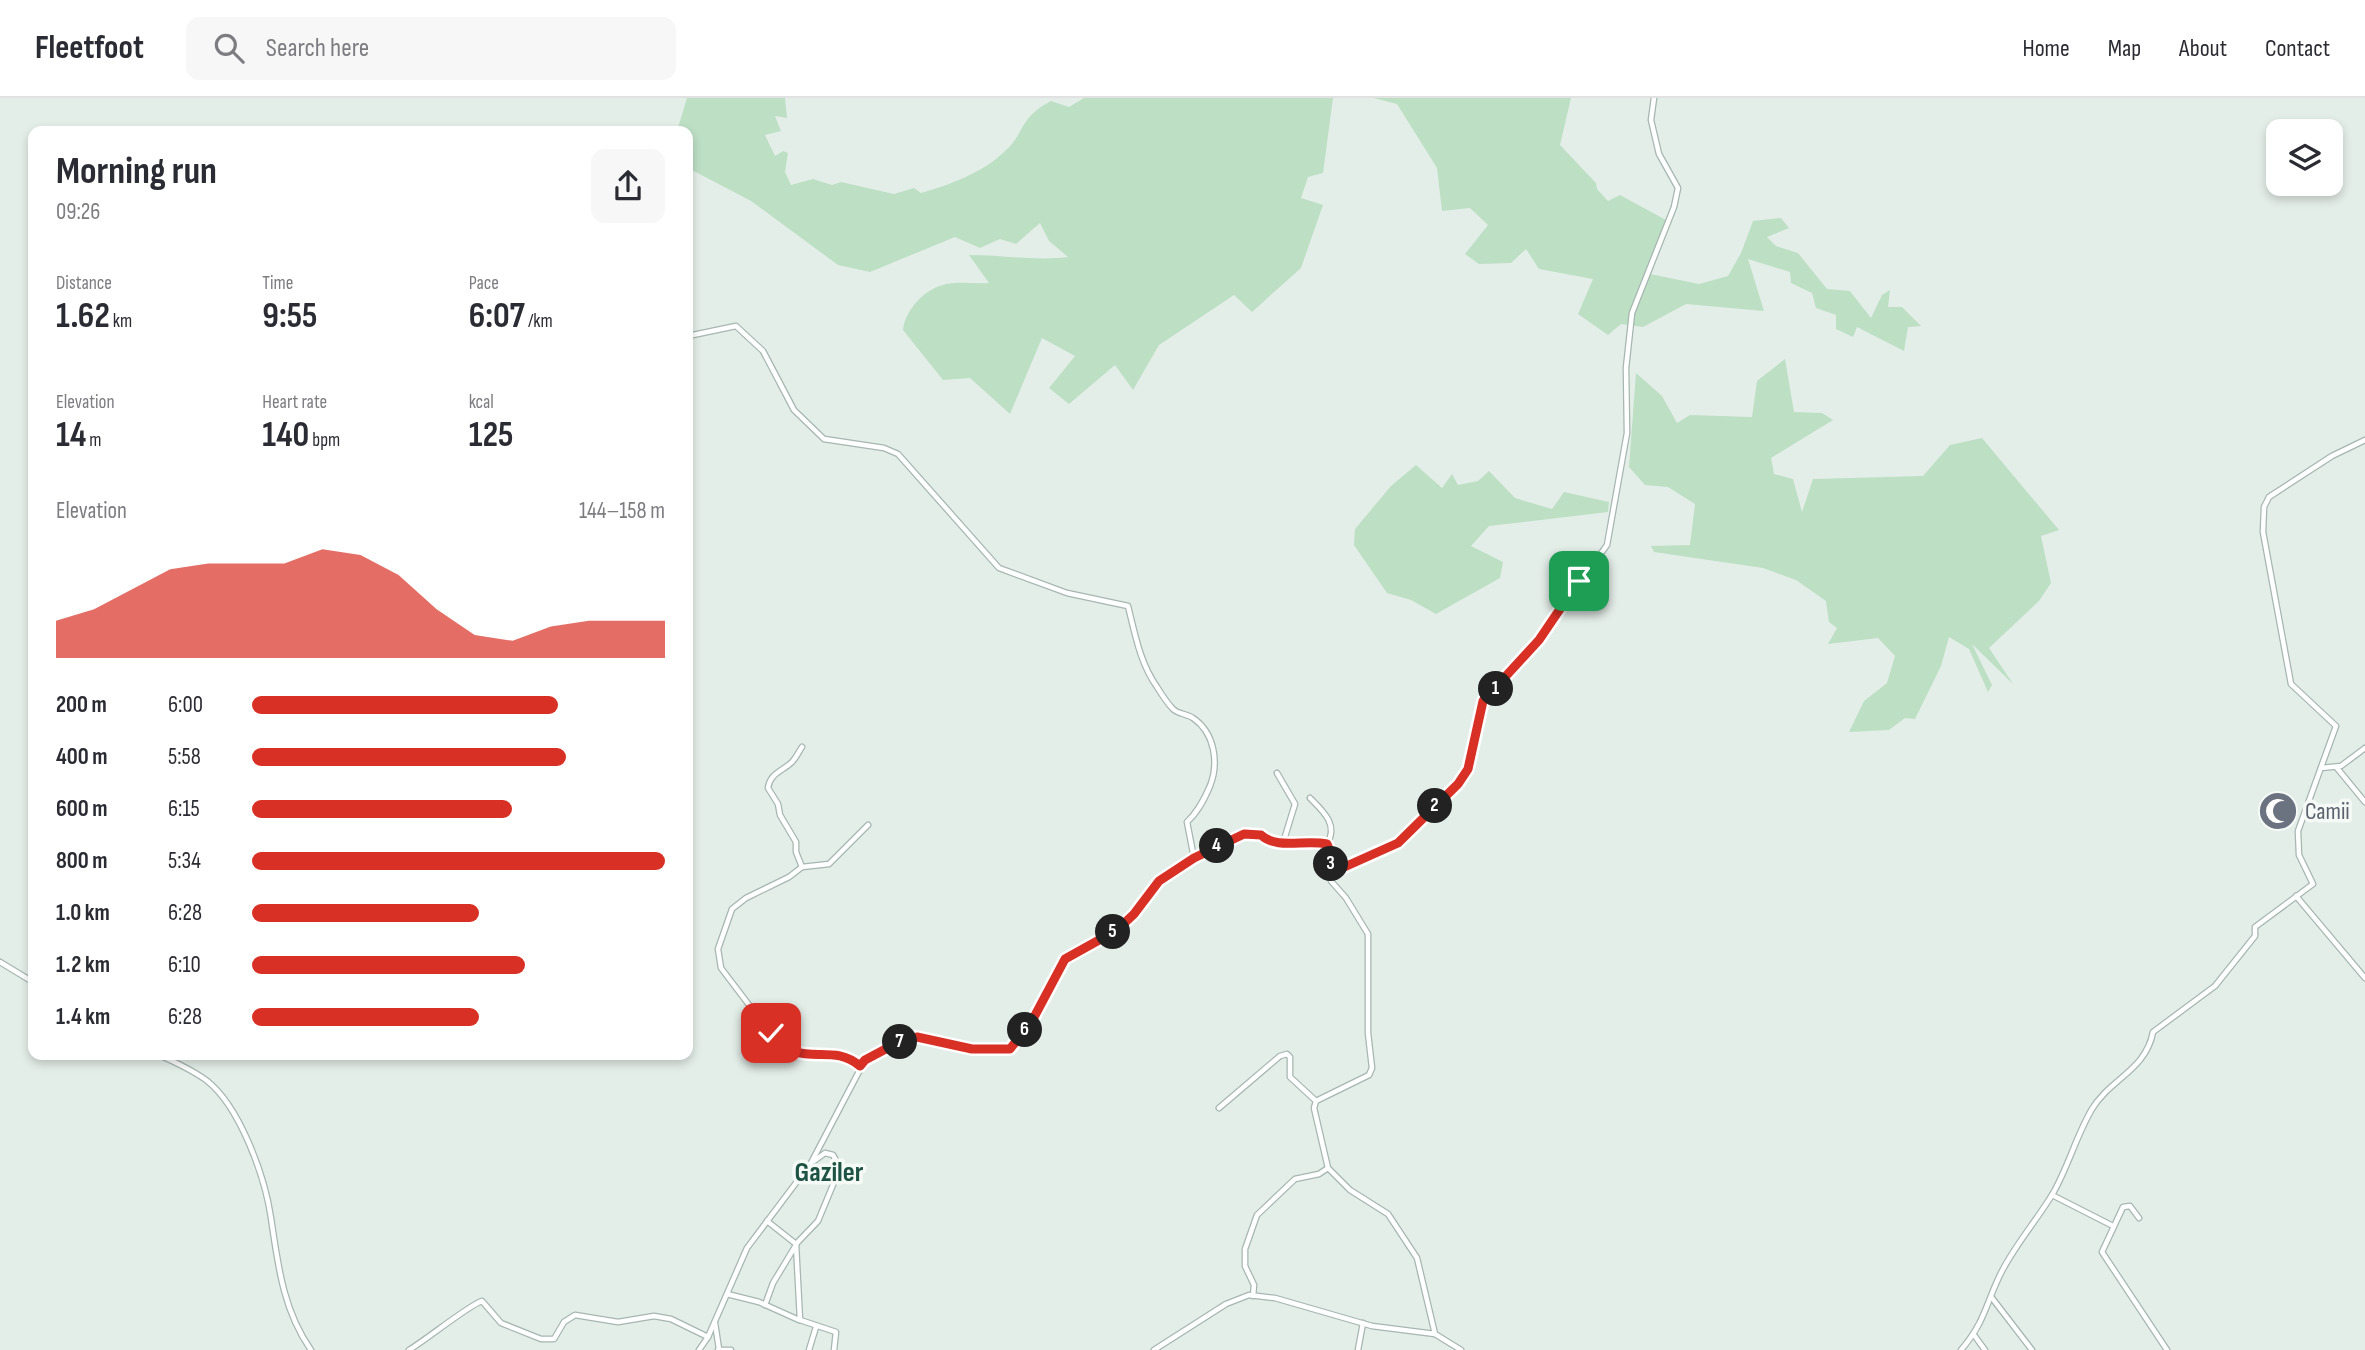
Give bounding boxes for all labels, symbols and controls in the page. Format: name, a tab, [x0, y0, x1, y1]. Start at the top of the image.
search box	[186, 17, 676, 80]
text: Fleetfoot	[35, 28, 144, 68]
icon: search	[210, 29, 248, 67]
text: Search here	[266, 33, 369, 64]
text: Home	[2022, 34, 2070, 63]
text: Map	[2108, 34, 2141, 63]
text: About	[2179, 34, 2227, 63]
text: Contact	[2265, 34, 2330, 63]
map controls	[2266, 119, 2343, 196]
button: layers	[2266, 119, 2343, 196]
text: Morning run	[56, 149, 217, 194]
button: share	[591, 149, 665, 223]
text: 09:26	[56, 198, 100, 226]
text: Distance	[56, 272, 112, 295]
text: Time	[262, 272, 293, 295]
text: Pace	[469, 272, 499, 295]
text: 1.62	[56, 295, 110, 338]
text: 9:55	[262, 295, 317, 338]
text: 6:07	[469, 295, 525, 338]
text: km	[110, 310, 132, 333]
text: /km	[525, 310, 553, 333]
text: Elevation	[56, 391, 115, 414]
text: Heart rate	[262, 391, 327, 414]
text: kcal	[469, 391, 494, 414]
text: 14	[56, 414, 86, 457]
text: 140	[262, 414, 309, 457]
text: 125	[469, 414, 513, 457]
text: m	[86, 429, 102, 452]
text: bpm	[309, 429, 340, 452]
text: Elevation	[56, 497, 127, 525]
text: 144–158 m	[579, 497, 665, 525]
pin	[1549, 551, 1609, 611]
icon: arrive	[1560, 562, 1598, 600]
pin: 1	[1478, 672, 1514, 706]
text: 1	[1492, 677, 1499, 700]
text: 200 m	[56, 691, 107, 719]
text: 6:00	[168, 691, 203, 719]
text: 400 m	[56, 743, 107, 771]
text: 5:58	[168, 743, 201, 771]
pin: 2	[1418, 788, 1452, 824]
mosque icon: Camii	[2257, 790, 2299, 832]
text: 2	[1430, 794, 1439, 817]
text: 600 m	[56, 795, 108, 823]
text: 6:15	[168, 795, 200, 823]
place label: Camii	[2305, 797, 2350, 826]
pin: 4	[1200, 828, 1234, 864]
text: 4	[1212, 834, 1221, 857]
pin: 3	[1314, 846, 1348, 882]
text: 800 m	[56, 847, 108, 875]
text: 5:34	[168, 847, 201, 875]
text: 3	[1326, 852, 1335, 875]
text: 1.0 km	[56, 899, 110, 927]
text: 6:28	[168, 899, 202, 927]
pin: 5	[1096, 914, 1130, 950]
text: 5	[1108, 920, 1117, 943]
text: 1.2 km	[56, 951, 110, 979]
text: 6:10	[168, 951, 201, 979]
text: 1.4 km	[56, 1003, 110, 1031]
text: 6:28	[168, 1003, 202, 1031]
pin	[741, 1003, 801, 1063]
pin: 6	[1007, 1012, 1042, 1048]
icon: check	[752, 1014, 790, 1052]
text: 6	[1020, 1018, 1029, 1041]
pin: 7	[883, 1024, 918, 1060]
text: 7	[895, 1030, 904, 1053]
district label: Gaziler	[795, 1156, 864, 1189]

